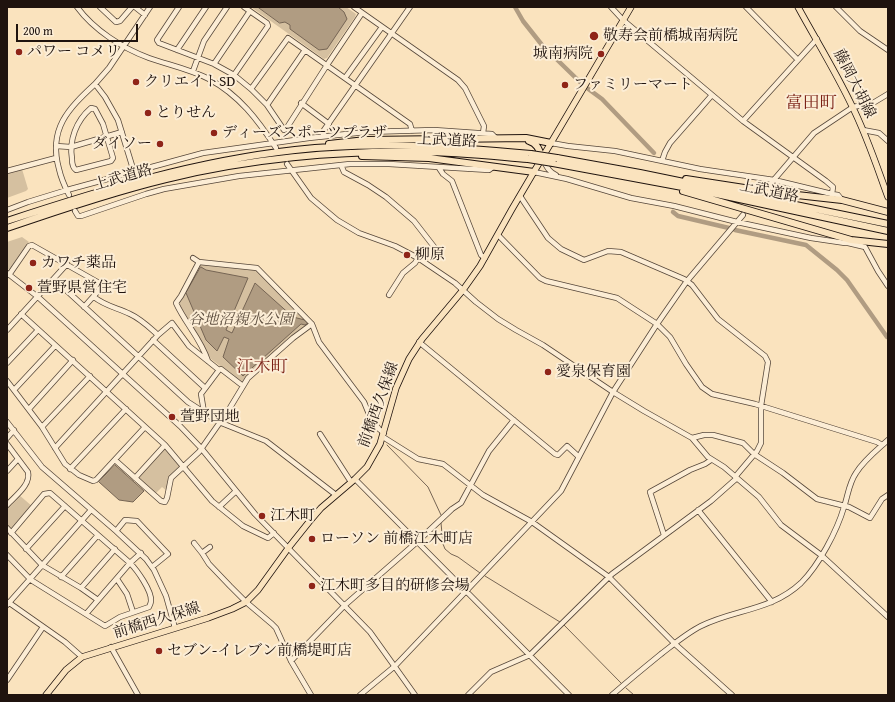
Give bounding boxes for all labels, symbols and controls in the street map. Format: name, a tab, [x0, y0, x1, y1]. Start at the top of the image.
scale bar	[18, 16, 140, 42]
text: 200 m	[23, 22, 53, 39]
place label: 敬寿会前橋城南病院	[603, 27, 738, 45]
marker: 敬寿会前橋城南病院	[588, 30, 600, 42]
place label: パワー コメリ	[27, 43, 120, 61]
place label: 城南病院	[533, 45, 593, 63]
marker: パワー コメリ	[14, 47, 24, 57]
street label: 藤岡大胡線	[829, 47, 879, 121]
marker: 城南病院	[596, 49, 606, 59]
place label: クリエイトSD	[144, 73, 235, 91]
place label: ファミリーマート	[573, 76, 693, 94]
marker: クリエイトSD	[131, 77, 141, 87]
marker: ファミリーマート	[560, 80, 570, 90]
district label: 富田町	[786, 94, 836, 114]
place label: とりせん	[156, 104, 216, 122]
marker: とりせん	[143, 108, 153, 118]
place label: ディーズスポーツプラザ	[222, 124, 387, 142]
marker: ディーズスポーツプラザ	[209, 128, 219, 138]
street label: 上武道路	[417, 130, 477, 152]
place label: ダイソー	[92, 135, 152, 153]
marker: ダイソー	[155, 139, 165, 149]
street label: 上武道路	[92, 161, 154, 195]
street label: 上武道路	[738, 177, 800, 207]
place label: 柳原	[415, 246, 445, 264]
marker: 柳原	[402, 250, 412, 260]
place label: カワチ薬品	[41, 254, 116, 272]
marker: カワチ薬品	[28, 258, 38, 268]
place label: 萱野県営住宅	[37, 279, 127, 297]
marker: 萱野県営住宅	[24, 283, 34, 293]
park label: 谷地沼親水公園	[189, 311, 293, 329]
district label: 江木町	[237, 358, 287, 378]
street label: 前橋西久保線	[355, 360, 403, 450]
place label: 愛泉保育園	[556, 363, 631, 381]
marker: 愛泉保育園	[543, 367, 553, 377]
place label: 萱野団地	[180, 408, 240, 426]
marker: 萱野団地	[167, 412, 177, 422]
place label: 江木町	[270, 507, 315, 525]
marker: 江木町	[257, 511, 267, 521]
place label: ローソン 前橋江木町店	[320, 530, 473, 548]
marker: ローソン 前橋江木町店	[307, 534, 317, 544]
place label: 江木町多目的研修会場	[320, 577, 470, 595]
marker: 江木町多目的研修会場	[307, 581, 317, 591]
street label: 前橋西久保線	[111, 599, 203, 643]
place label: セブン-イレブン前橋堤町店	[167, 642, 352, 660]
marker: セブン-イレブン前橋堤町店	[154, 646, 164, 656]

